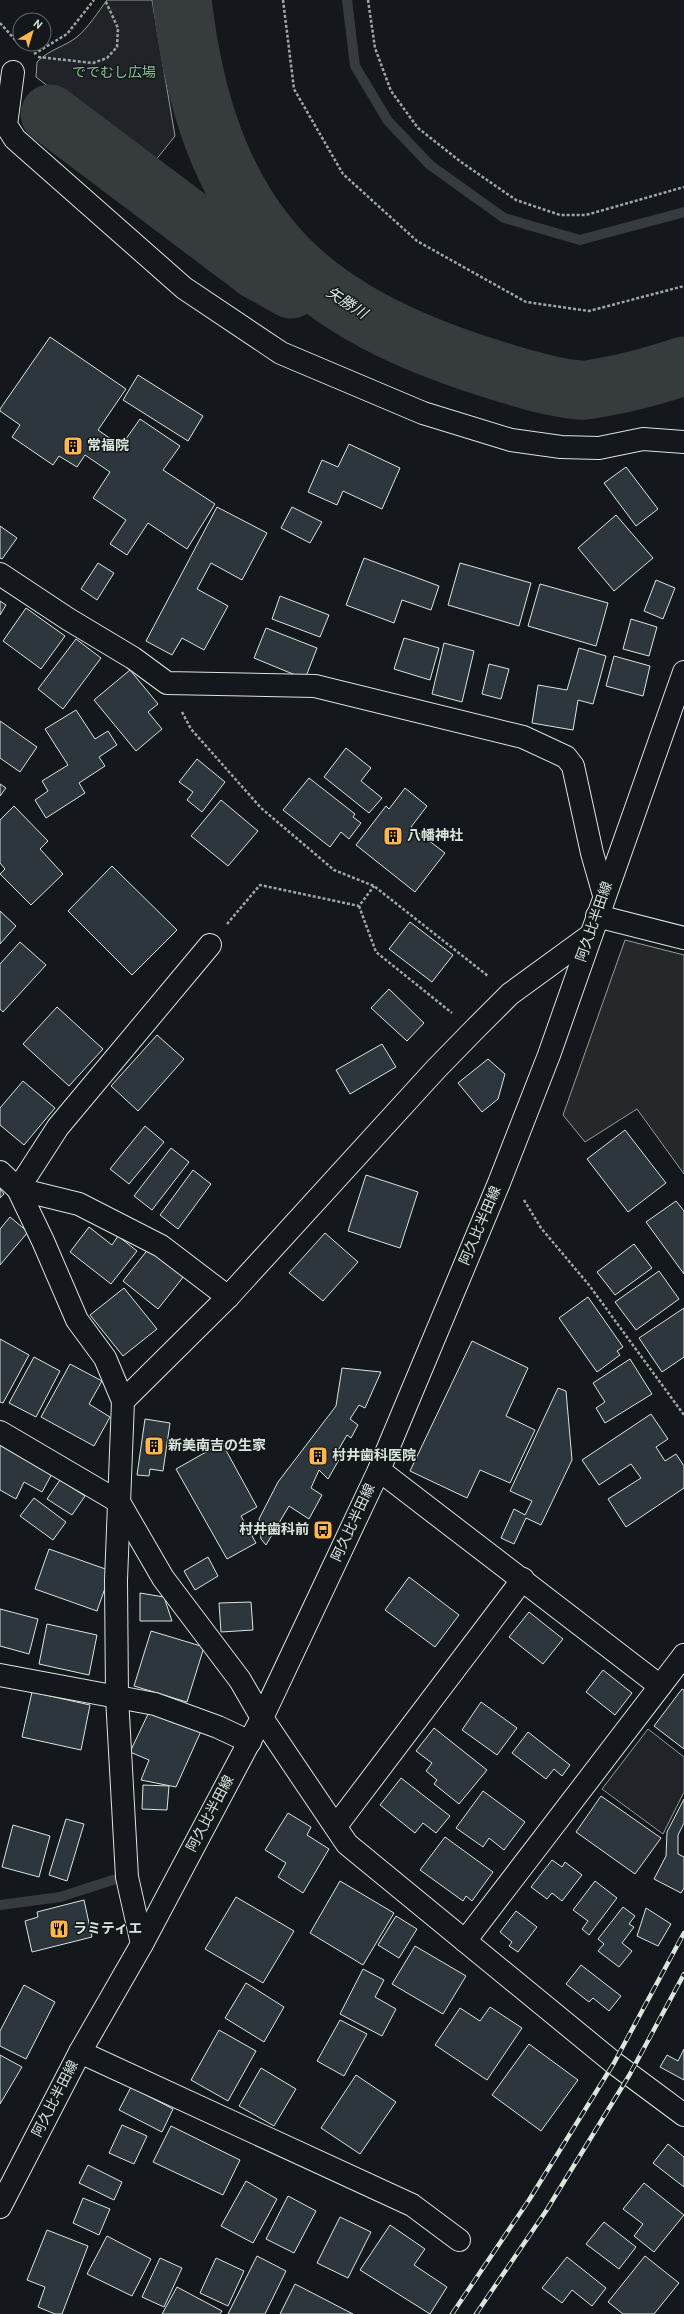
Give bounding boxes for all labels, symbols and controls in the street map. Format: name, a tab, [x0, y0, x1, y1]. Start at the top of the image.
north arrow	[12, 12, 52, 52]
text: N	[30, 17, 45, 33]
park label: ででむし広場	[72, 65, 156, 82]
water label: 矢勝川	[322, 284, 372, 325]
building icon: 常福院	[62, 435, 84, 457]
place label: 常福院	[87, 438, 129, 455]
building icon: 八幡神社	[382, 825, 404, 847]
place label: 八幡神社	[407, 827, 463, 845]
street label: 阿久比半田線	[573, 880, 617, 964]
street label: 阿久比半田線	[457, 1184, 505, 1268]
building icon: 新美南吉の生家	[143, 1435, 165, 1457]
place label: 新美南吉の生家	[168, 1438, 266, 1455]
building icon: 村井歯科医院	[307, 1445, 329, 1467]
place label: 村井歯科医院	[332, 1447, 416, 1465]
street label: 阿久比半田線	[329, 1481, 379, 1565]
bus stop icon: 村井歯科前	[312, 1519, 334, 1541]
place label: 村井歯科前	[239, 1521, 309, 1539]
street label: 阿久比半田線	[184, 1773, 238, 1855]
restaurant icon: ラミティエ	[48, 1918, 70, 1940]
place label: ラミティエ	[73, 1921, 142, 1938]
street label: 阿久比半田線	[29, 2058, 83, 2140]

